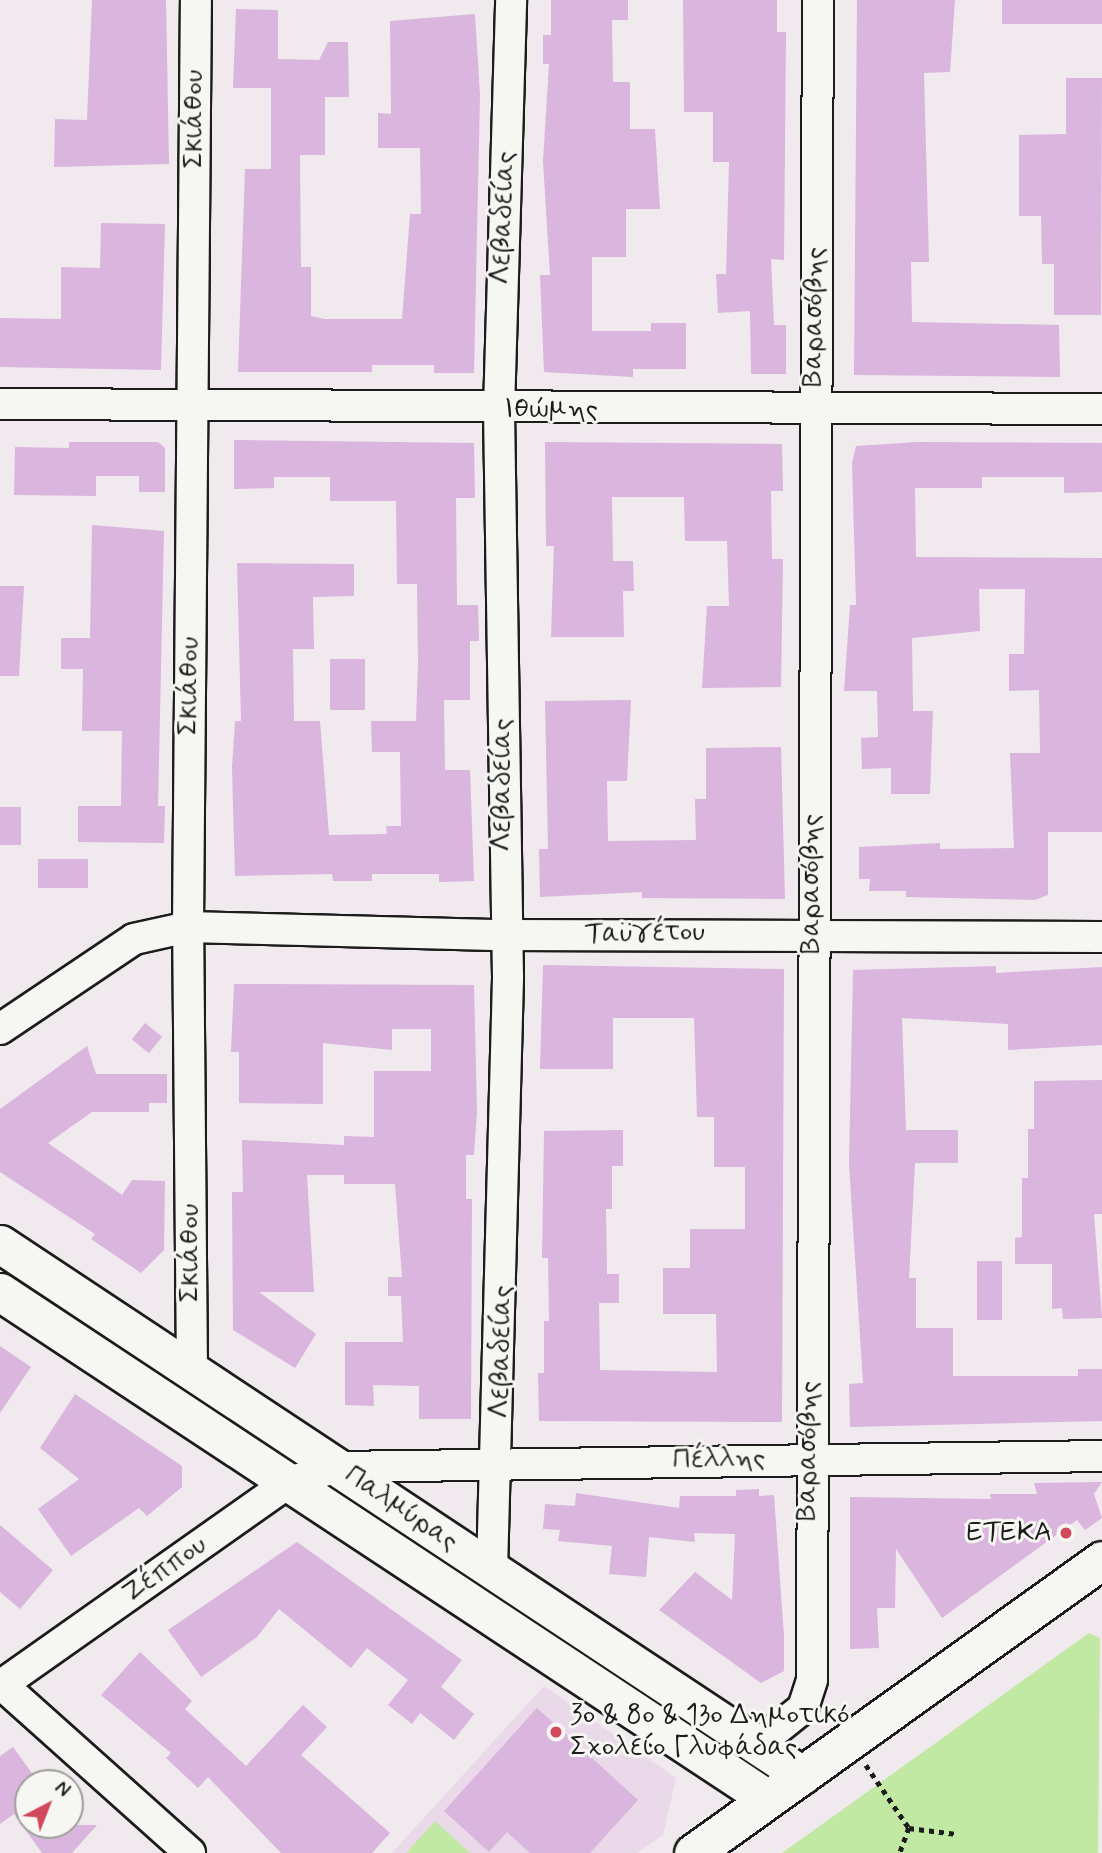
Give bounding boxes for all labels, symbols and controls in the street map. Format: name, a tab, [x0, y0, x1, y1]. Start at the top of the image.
street label: Σκιάθου	[178, 70, 212, 168]
street label: Λεβαδείας	[485, 151, 523, 285]
street label: Βαρασόβης	[797, 247, 833, 387]
street label: Ιθώμης	[504, 393, 598, 427]
street label: Σκιάθου	[172, 636, 208, 736]
street label: Λεβαδείας	[486, 718, 520, 852]
street label: Βαρασόβης	[795, 814, 829, 954]
street label: Ταϋγέτου	[585, 916, 705, 952]
street label: Σκιάθου	[174, 1204, 208, 1302]
street label: Λεβαδείας	[484, 1285, 520, 1419]
street label: Βαρασόβης	[791, 1381, 827, 1521]
street label: Πέλλης	[672, 1442, 766, 1478]
street label: Παλμύρας	[338, 1459, 464, 1559]
place label: ΕΤΕΚΑ	[966, 1516, 1052, 1550]
marker: ΕΤΕΚΑ	[1058, 1525, 1074, 1541]
street label: Ζέππου	[116, 1529, 214, 1611]
place label: 3ο & 8ο & 13ο Δημοτικό Σχολείο Γλυφάδας	[570, 1699, 850, 1765]
marker: 3ο & 8ο & 13ο Δημοτικό Σχολείο Γλυφάδας	[548, 1724, 564, 1740]
north arrow	[14, 1769, 84, 1839]
text: N	[49, 1776, 75, 1803]

